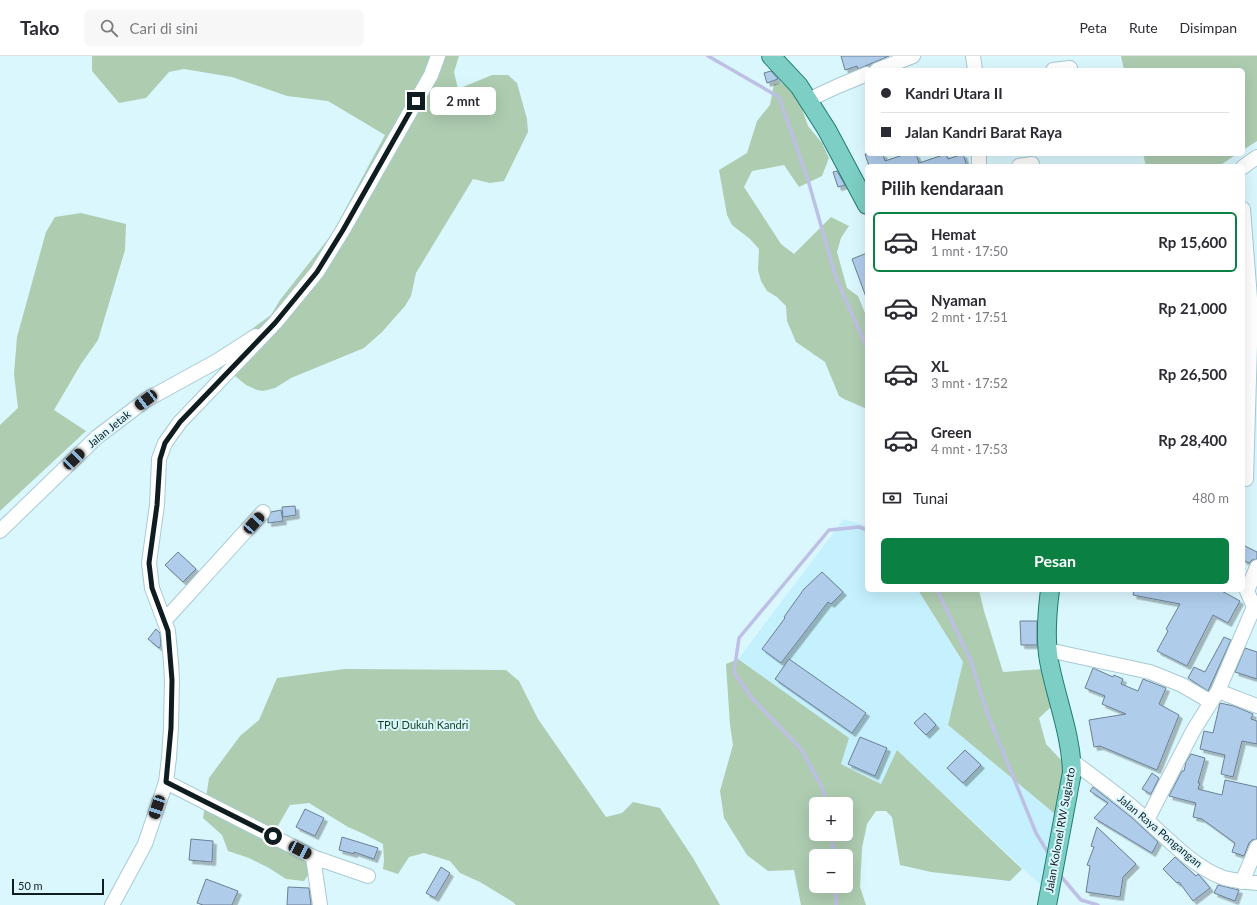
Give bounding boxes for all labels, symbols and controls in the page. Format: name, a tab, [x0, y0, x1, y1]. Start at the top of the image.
search box	[84, 10, 364, 46]
text: Tako	[20, 16, 60, 39]
icon: search	[98, 17, 120, 39]
text: Cari di sini	[130, 19, 198, 37]
text: Peta	[1080, 19, 1107, 36]
text: Rute	[1129, 19, 1158, 36]
text: Disimpan	[1180, 19, 1237, 36]
text: Kandri Utara II	[905, 84, 1003, 102]
callout: 2 mnt	[430, 87, 496, 115]
route end	[407, 92, 425, 110]
text: 2 mnt	[446, 93, 480, 109]
text: Jalan Kandri Barat Raya	[905, 123, 1062, 141]
text: Pilih kendaraan	[881, 177, 1004, 199]
icon: car	[883, 224, 919, 260]
text: Hemat	[931, 225, 976, 243]
text: Rp 15,600	[1158, 233, 1227, 251]
text: 1 mnt · 17:50	[931, 243, 1008, 259]
icon: car	[883, 290, 919, 326]
text: Nyaman	[931, 291, 986, 309]
text: Rp 21,000	[1158, 299, 1227, 317]
text: 2 mnt · 17:51	[931, 309, 1008, 325]
icon: car	[883, 356, 919, 392]
text: XL	[931, 357, 949, 375]
text: Rp 26,500	[1158, 365, 1227, 383]
text: 3 mnt · 17:52	[931, 375, 1008, 391]
car	[133, 388, 159, 412]
street label: Jalan Jetak	[84, 407, 133, 450]
icon: car	[883, 422, 919, 458]
text: Green	[931, 423, 972, 441]
text: Rp 28,400	[1158, 431, 1227, 449]
text: 4 mnt · 17:53	[931, 441, 1008, 457]
car	[61, 446, 87, 472]
icon: cash	[881, 487, 903, 509]
text: Tunai	[913, 489, 948, 507]
text: 480 m	[1192, 490, 1229, 506]
car	[242, 510, 266, 536]
button: Pesan	[881, 538, 1229, 584]
park label: TPU Dukuh Kandri	[378, 718, 469, 731]
street label: Jalan Kolonel RW Sugiarto	[1042, 766, 1077, 894]
street label: Jalan Raya Pongangan	[1115, 791, 1205, 870]
car	[148, 794, 166, 820]
map controls	[809, 797, 853, 893]
button: +	[809, 797, 853, 841]
route start	[264, 827, 282, 845]
car	[287, 839, 313, 861]
button: −	[809, 849, 853, 893]
scale bar	[12, 877, 104, 896]
text: 50 m	[18, 879, 43, 892]

